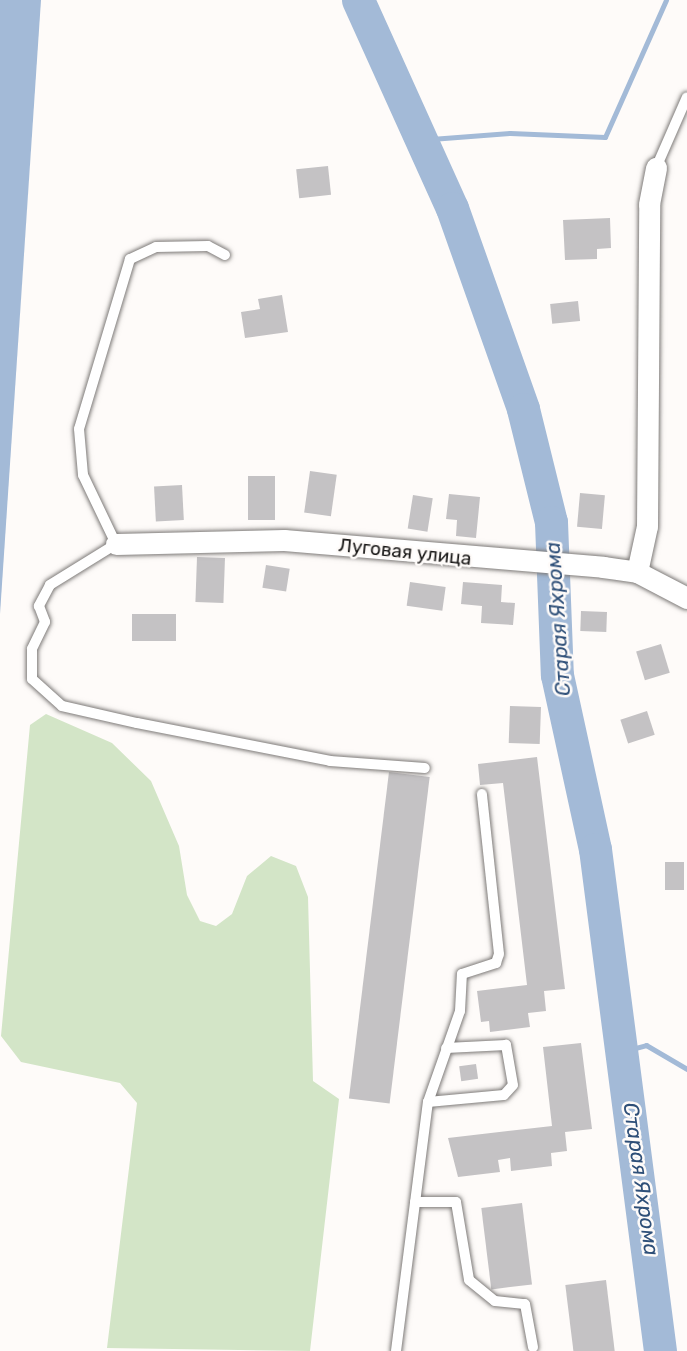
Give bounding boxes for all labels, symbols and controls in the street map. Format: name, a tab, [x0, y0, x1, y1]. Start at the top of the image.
street label: Луговая улица	[337, 534, 473, 570]
water label: Старая Яхрома	[540, 541, 576, 697]
water label: Старая Яхрома	[618, 1101, 664, 1257]

